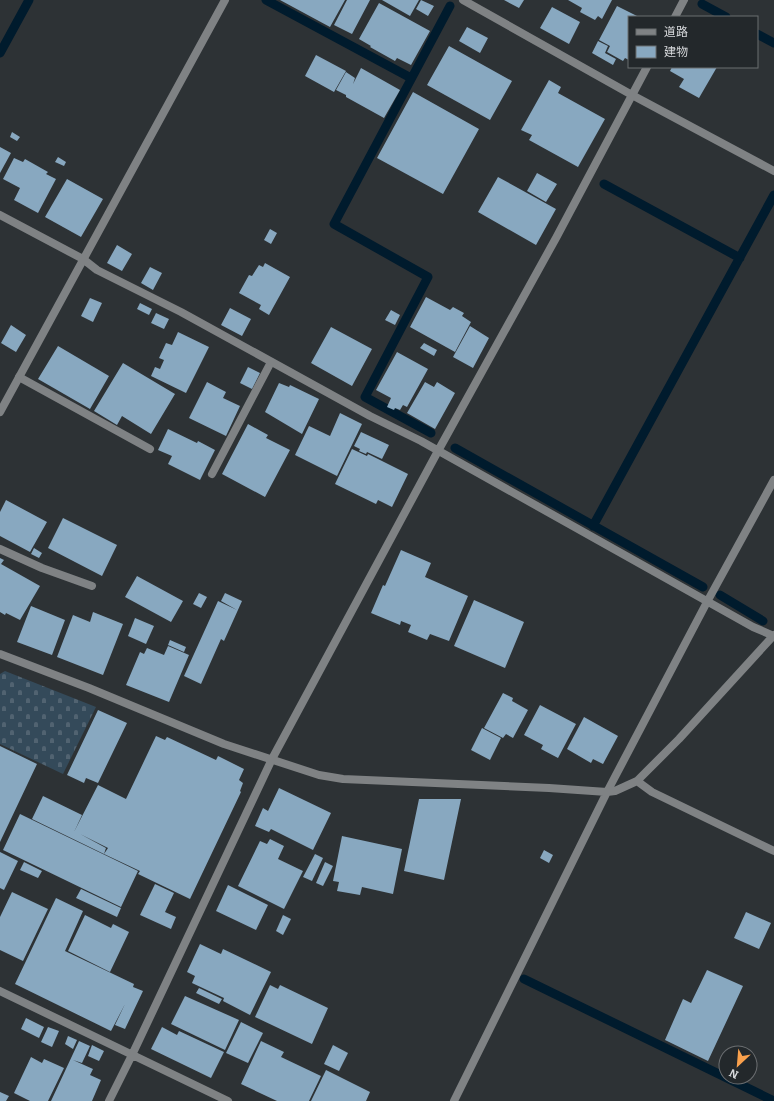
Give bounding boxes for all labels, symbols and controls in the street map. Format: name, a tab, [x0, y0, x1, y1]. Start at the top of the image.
legend	[628, 16, 758, 68]
text: 道路	[664, 25, 688, 39]
text: 建物	[664, 45, 688, 59]
north arrow	[718, 1045, 758, 1085]
text: N	[727, 1066, 741, 1081]

